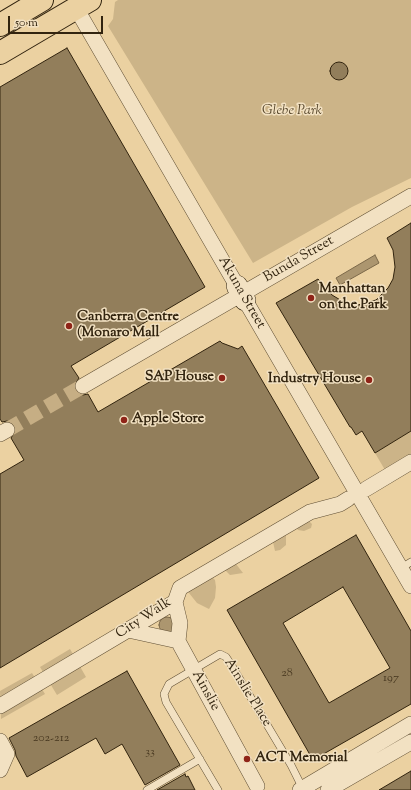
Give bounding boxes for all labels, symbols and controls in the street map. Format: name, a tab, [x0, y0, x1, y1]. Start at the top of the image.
scale bar	[10, 8, 105, 34]
text: 50 m	[15, 14, 38, 32]
park label: Glebe Park	[262, 104, 322, 120]
street label: Bunda Street	[261, 233, 337, 287]
street label: Akuna Street	[214, 254, 268, 332]
place label: Manhattan on the Park	[319, 282, 387, 314]
marker: Manhattan on the Park	[306, 293, 316, 303]
place label: Canberra Centre (Monaro Mall	[77, 310, 179, 342]
marker: Canberra Centre (Monaro Mall	[64, 321, 74, 331]
place label: SAP House	[145, 370, 214, 386]
place label: Industry House	[268, 372, 361, 388]
marker: SAP House	[217, 373, 227, 383]
marker: Industry House	[364, 375, 374, 385]
place label: Apple Store	[132, 412, 204, 428]
marker: Apple Store	[119, 415, 129, 425]
street label: City Walk	[113, 595, 175, 643]
street label: Ainslie Place	[219, 656, 275, 730]
house number: 28	[281, 667, 293, 681]
street label: Ainslie	[187, 668, 223, 714]
house number: 197	[383, 672, 399, 686]
house number: 202-212	[33, 732, 69, 746]
house number: 33	[145, 746, 155, 760]
place label: ACT Memorial	[255, 751, 348, 767]
marker: ACT Memorial	[242, 754, 252, 764]

